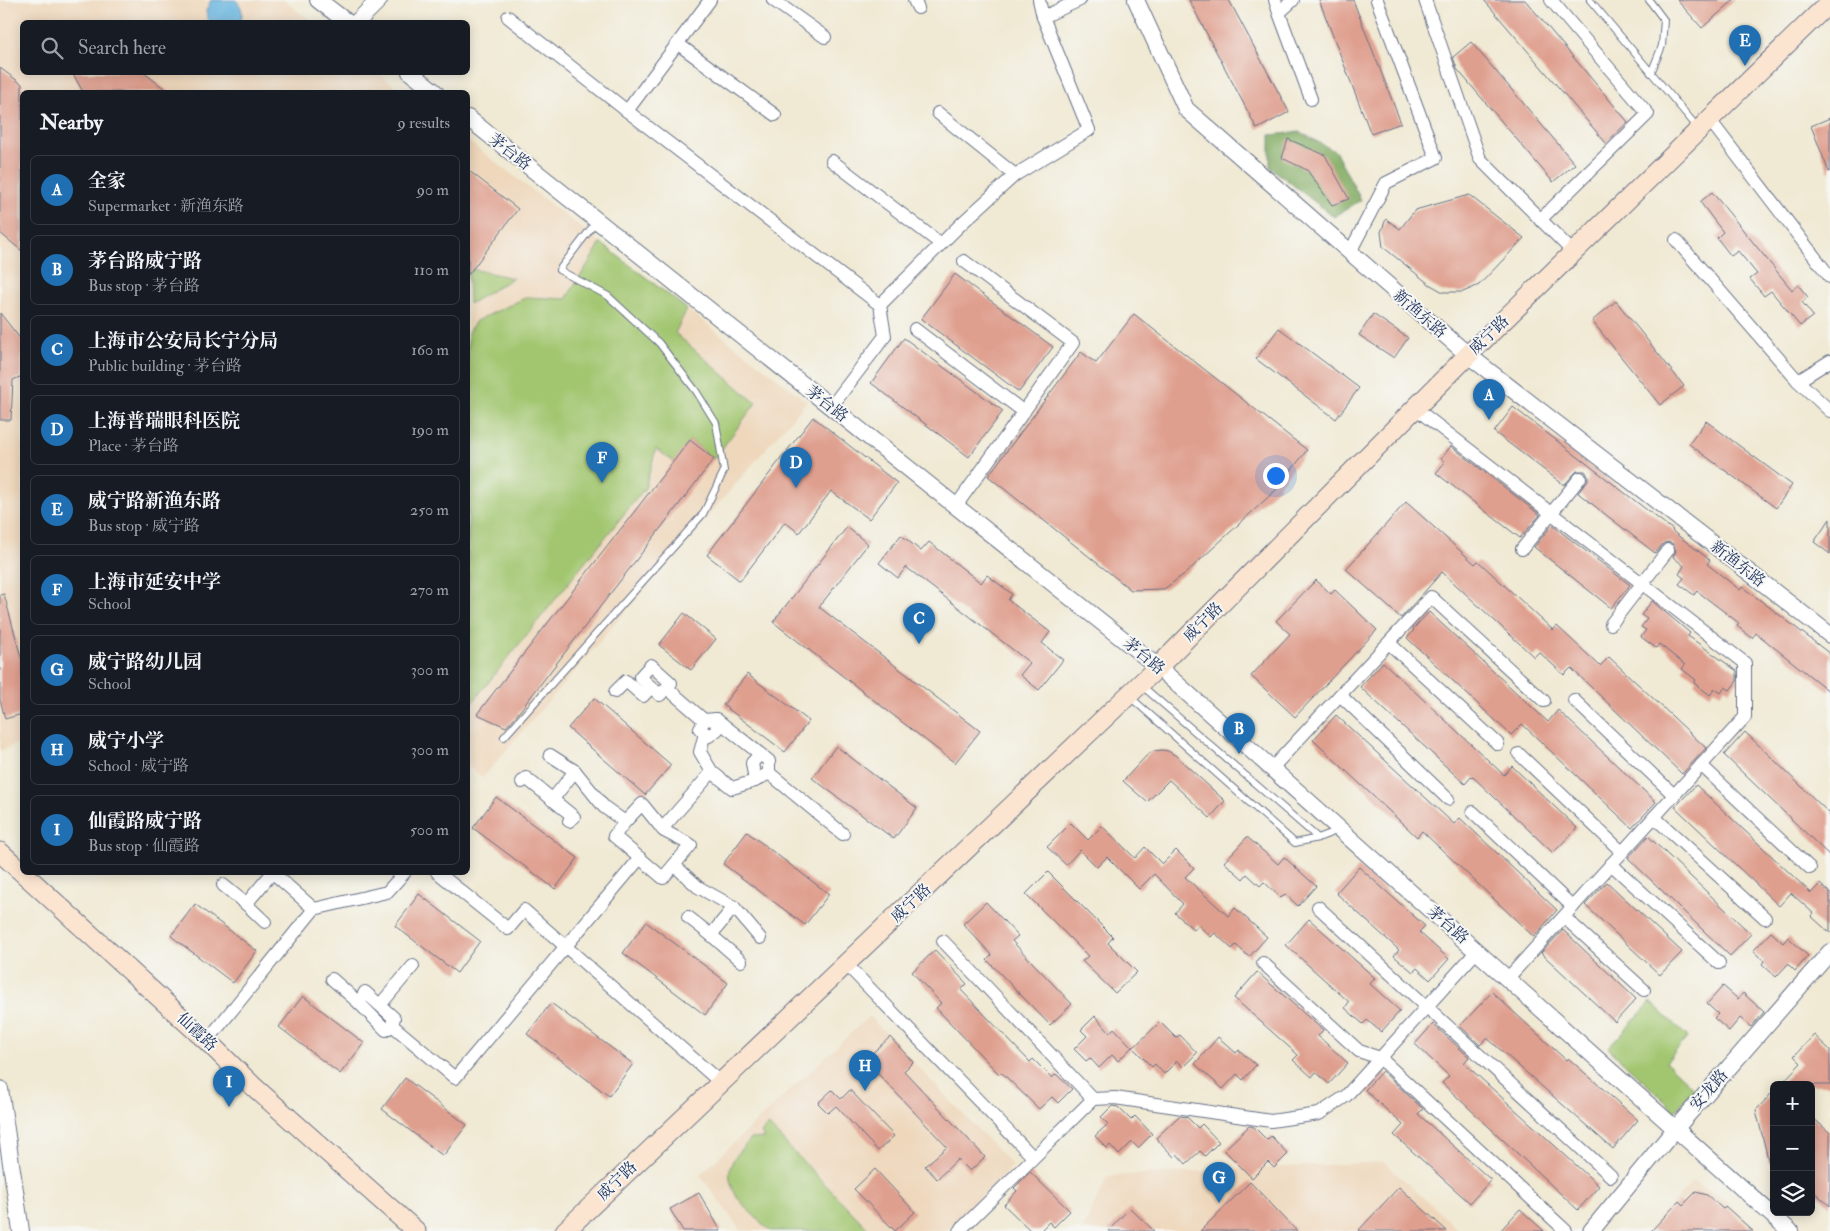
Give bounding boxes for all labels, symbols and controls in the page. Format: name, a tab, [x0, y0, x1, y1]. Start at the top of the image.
search box	[20, 20, 470, 75]
pin: E	[1729, 25, 1761, 66]
icon: search	[38, 34, 66, 62]
text: Search here	[78, 36, 166, 60]
text: Nearby	[40, 109, 103, 136]
text: 9 results	[397, 113, 450, 133]
street label: 茅台路	[485, 129, 535, 175]
text: 全家	[88, 169, 126, 193]
text: A	[52, 180, 62, 200]
text: 90 m	[417, 180, 449, 200]
text: Supermarket · 新渔东路	[88, 196, 244, 216]
text: 茅台路威宁路	[88, 249, 202, 273]
text: B	[52, 260, 62, 280]
text: 110 m	[414, 260, 449, 280]
text: Bus stop · 茅台路	[88, 276, 200, 296]
street label: 新渔东路	[1389, 285, 1451, 343]
street label: 威宁路	[1465, 311, 1513, 359]
text: 上海市公安局长宁分局	[88, 329, 278, 353]
text: C	[51, 340, 63, 360]
text: 160 m	[411, 340, 449, 360]
text: Public building · 茅台路	[88, 356, 242, 376]
pin: A	[1473, 379, 1505, 420]
street label: 茅台路	[802, 381, 852, 427]
text: 上海普瑞眼科医院	[88, 409, 240, 433]
text: D	[50, 420, 64, 440]
text: 190 m	[411, 420, 449, 440]
text: Place · 茅台路	[88, 436, 179, 456]
pin: F	[586, 442, 618, 483]
pin: D	[780, 447, 812, 488]
your location	[1263, 463, 1289, 489]
text: 威宁路新渔东路	[88, 489, 221, 513]
text: E	[51, 500, 63, 520]
text: 250 m	[410, 500, 449, 520]
text: Bus stop · 威宁路	[88, 516, 200, 536]
street label: 新渔东路	[1707, 536, 1769, 592]
text: 上海市延安中学	[88, 570, 221, 594]
text: F	[52, 580, 62, 600]
text: 270 m	[410, 580, 449, 600]
text: School	[88, 594, 131, 614]
street label: 威宁路	[1179, 598, 1227, 646]
pin: C	[903, 603, 935, 644]
street label: 茅台路	[1119, 633, 1169, 679]
text: 威宁路幼儿园	[88, 650, 202, 674]
text: G	[50, 660, 64, 680]
text: 300 m	[411, 660, 449, 680]
text: School	[88, 674, 131, 694]
pin: B	[1223, 713, 1255, 754]
text: 威宁小学	[88, 729, 164, 753]
text: H	[50, 740, 64, 760]
text: 300 m	[411, 740, 449, 760]
text: School · 威宁路	[88, 756, 189, 776]
text: 仙霞路威宁路	[88, 809, 202, 833]
text: I	[54, 820, 60, 840]
text: 500 m	[410, 820, 449, 840]
text: Bus stop · 仙霞路	[88, 836, 200, 856]
street label: 威宁路	[887, 879, 935, 927]
street label: 茅台路	[1423, 902, 1473, 948]
street label: 仙霞路	[173, 1008, 221, 1056]
pin: H	[849, 1050, 881, 1091]
street label: 安龙路	[1686, 1065, 1732, 1115]
pin: I	[213, 1066, 245, 1107]
map controls	[1770, 1081, 1815, 1216]
button: +	[1770, 1081, 1815, 1126]
button: −	[1770, 1126, 1815, 1171]
street label: 威宁路	[593, 1157, 641, 1205]
pin: G	[1203, 1162, 1235, 1203]
button: layers	[1770, 1171, 1815, 1216]

